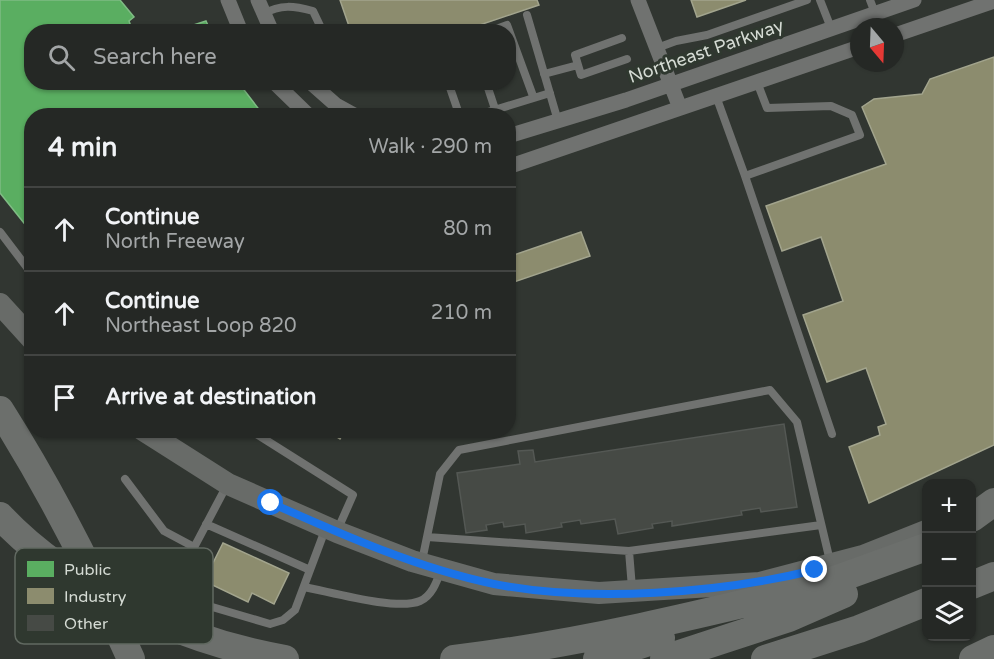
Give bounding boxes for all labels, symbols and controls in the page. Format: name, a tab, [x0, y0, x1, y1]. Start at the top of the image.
street label: Northeast Parkway	[626, 14, 787, 88]
north arrow	[850, 18, 904, 72]
search box	[24, 24, 516, 90]
icon: search	[45, 41, 78, 74]
text: Search here	[93, 44, 217, 70]
text: 4 min	[48, 132, 117, 163]
text: Walk · 290 m	[369, 135, 492, 159]
text: Continue	[105, 204, 200, 230]
icon: ahead	[48, 213, 81, 246]
text: 80 m	[443, 217, 492, 241]
text: North Freeway	[105, 230, 245, 254]
text: Continue	[105, 288, 200, 314]
icon: ahead	[48, 297, 81, 330]
text: 210 m	[431, 301, 492, 325]
text: Northeast Loop 820	[105, 314, 297, 338]
icon: arrive	[48, 381, 81, 414]
text: Arrive at destination	[105, 384, 316, 410]
map controls	[922, 479, 976, 641]
button: +	[922, 479, 976, 533]
route start	[257, 489, 283, 515]
button: −	[922, 533, 976, 587]
legend	[15, 548, 213, 644]
route end	[801, 556, 827, 582]
text: Public	[64, 560, 111, 580]
text: Industry	[64, 587, 127, 607]
button: layers	[922, 587, 976, 641]
text: Other	[64, 614, 109, 634]

